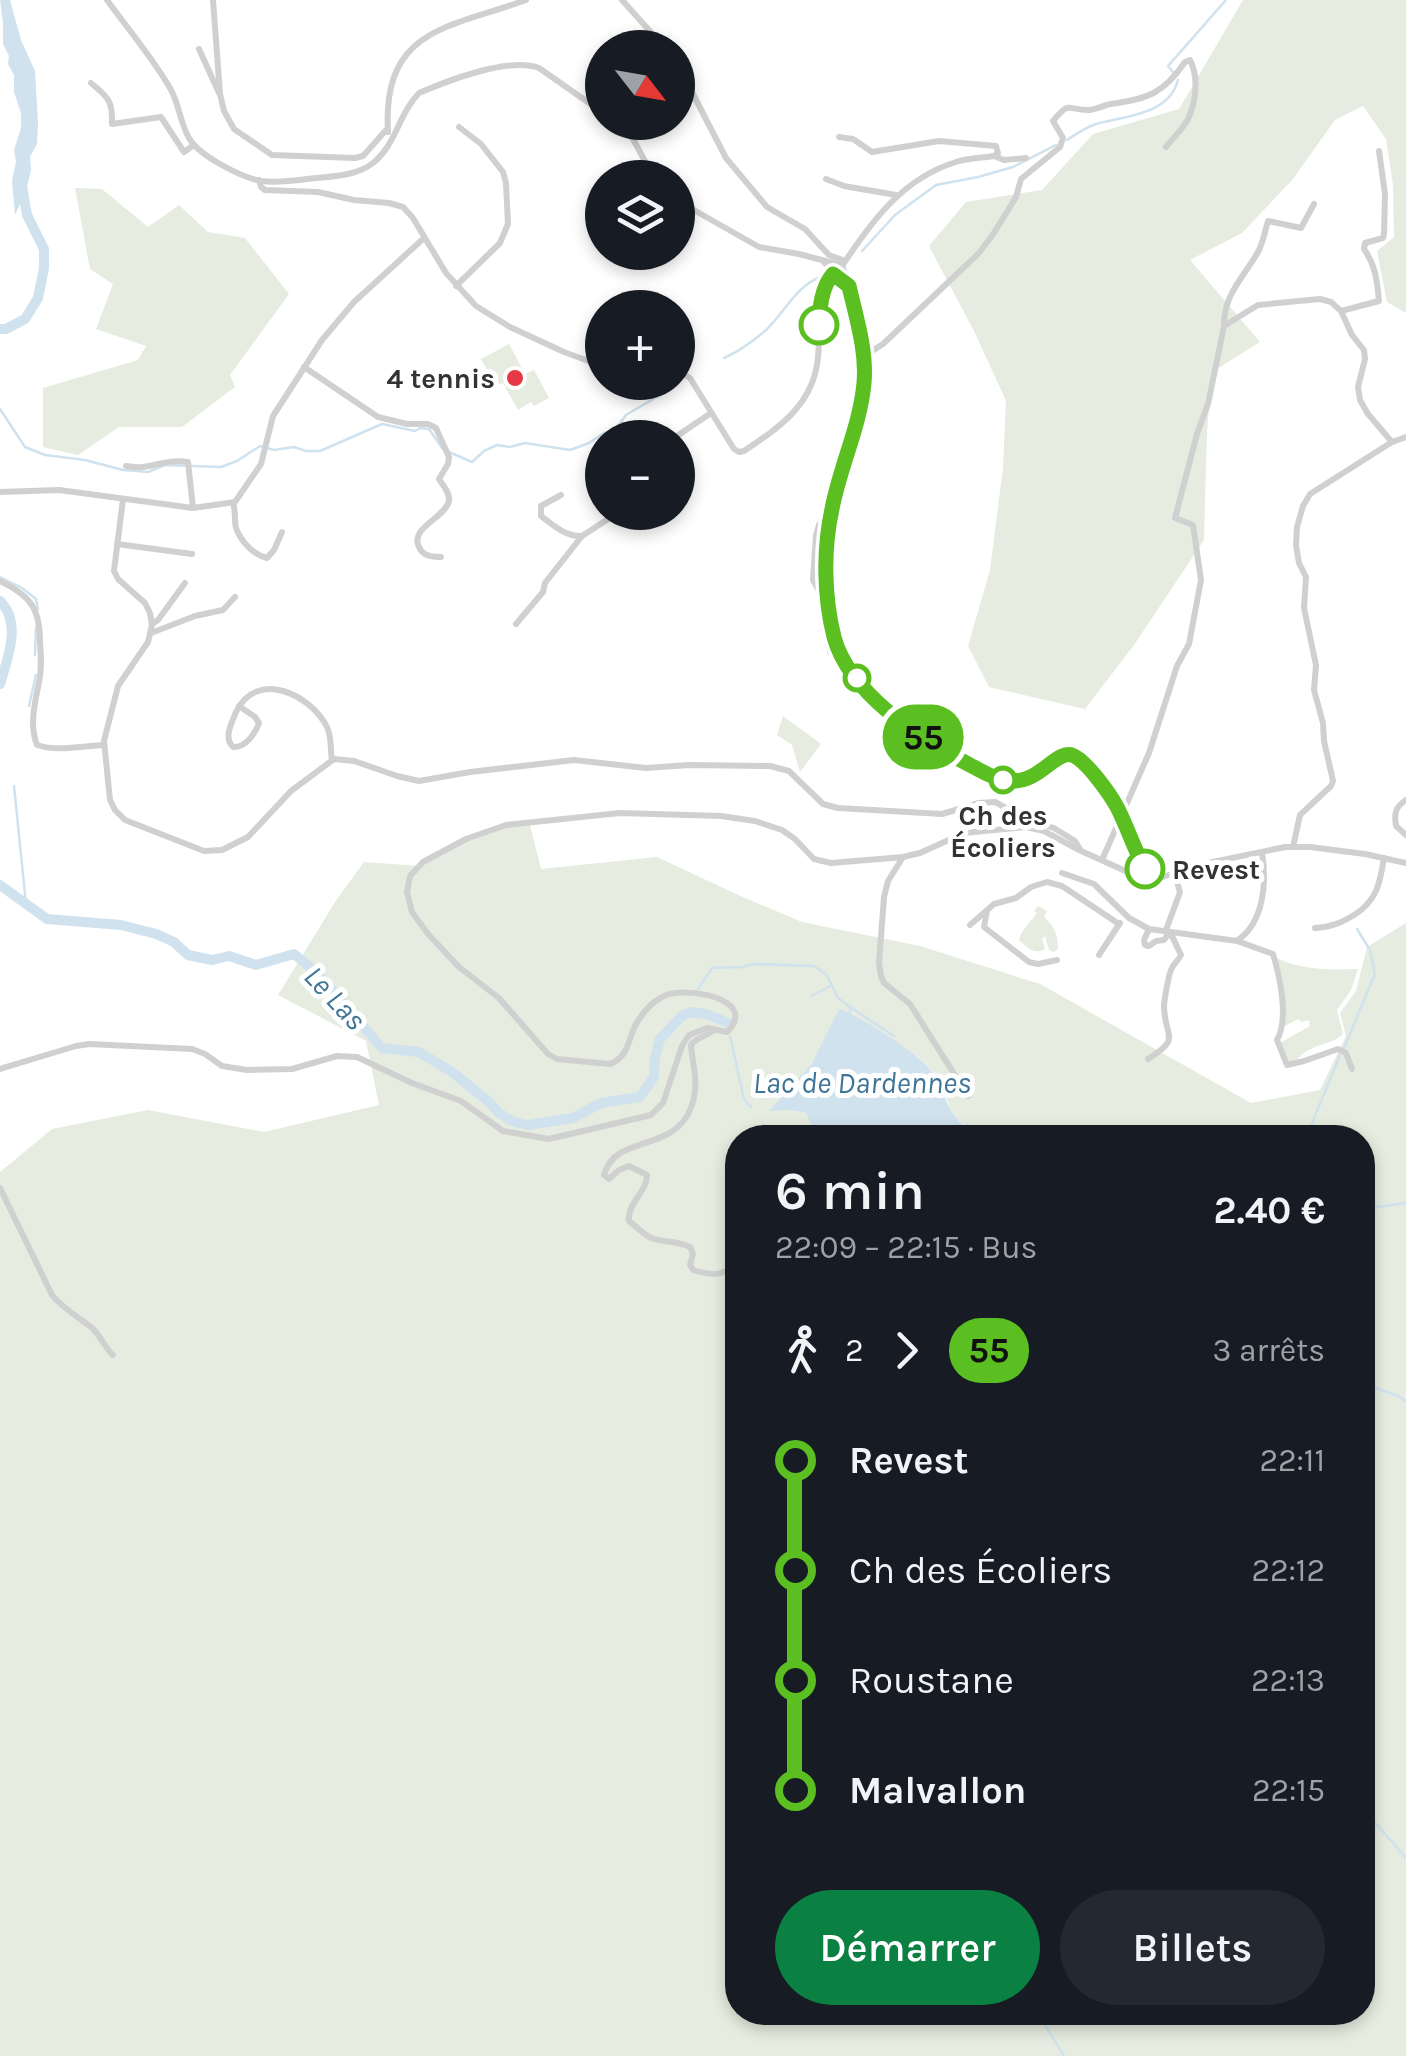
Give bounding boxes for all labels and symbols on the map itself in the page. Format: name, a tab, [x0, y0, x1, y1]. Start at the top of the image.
north arrow	[585, 30, 695, 140]
unlabelled marker	[800, 306, 838, 344]
place label: 4 tennis	[387, 362, 495, 395]
marker: 4 tennis	[504, 367, 526, 389]
unlabelled marker	[844, 665, 870, 691]
line badge: 55	[878, 704, 968, 770]
marker: Ch des Écoliers	[990, 767, 1016, 793]
place label: Ch des Écoliers	[950, 799, 1056, 864]
marker: Revest	[1126, 850, 1164, 888]
place label: Revest	[1172, 853, 1260, 886]
water label: Le Las	[296, 958, 374, 1038]
water label: Lac de Dardennes	[753, 1065, 971, 1101]

